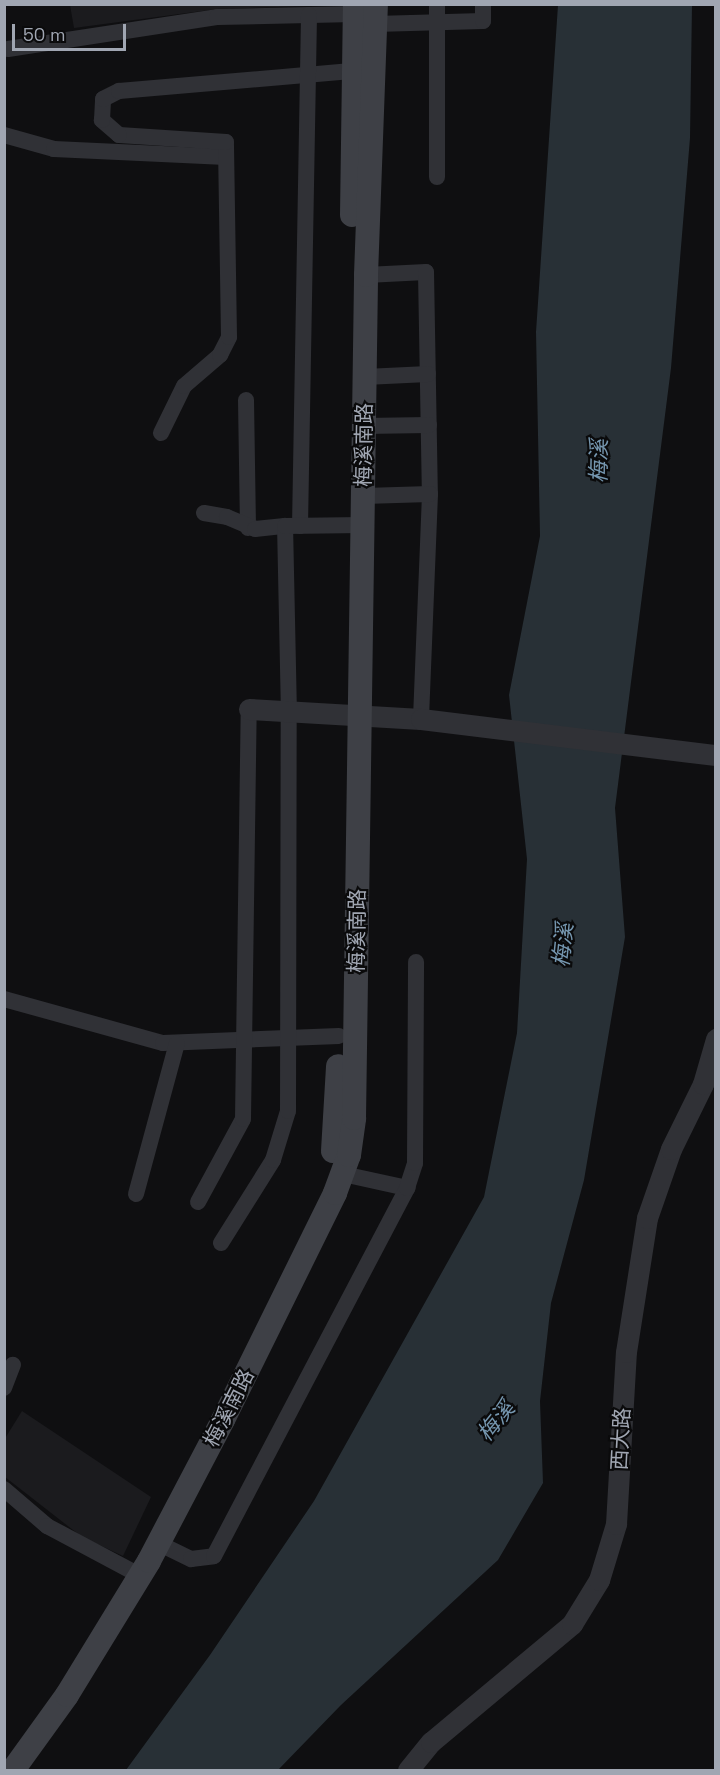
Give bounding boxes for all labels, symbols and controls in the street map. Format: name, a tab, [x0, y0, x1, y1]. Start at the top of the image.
scale bar	[15, 12, 129, 50]
text: 50 m	[23, 23, 65, 46]
street label: 梅溪南路	[351, 403, 377, 487]
water label: 梅溪	[585, 439, 613, 483]
street label: 梅溪南路	[344, 889, 370, 973]
water label: 梅溪	[548, 922, 578, 968]
street label: 梅溪南路	[199, 1365, 259, 1451]
water label: 梅溪	[472, 1396, 520, 1446]
street label: 西大路	[607, 1407, 635, 1471]

